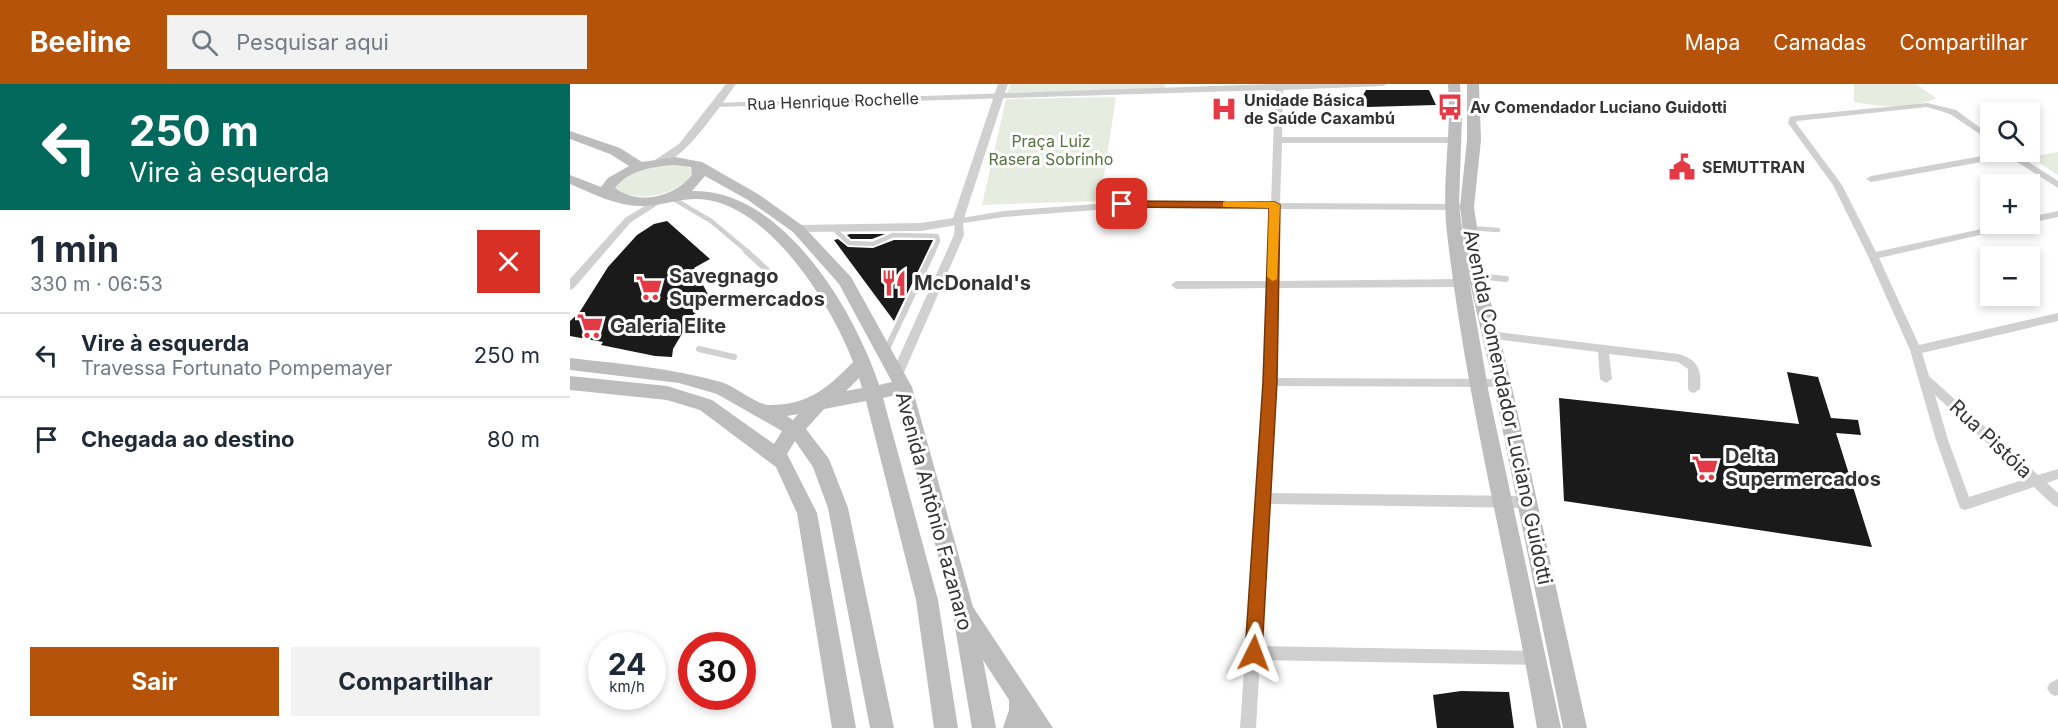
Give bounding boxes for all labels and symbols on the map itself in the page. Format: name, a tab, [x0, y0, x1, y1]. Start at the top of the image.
street label: Rua Henrique Rochelle	[747, 88, 919, 114]
place label: Unidade Básica de Saúde Caxambú	[1244, 90, 1395, 128]
bus stop icon: Av Comendador Luciano Guidotti	[1435, 92, 1465, 122]
hospital icon: Unidade Básica de Saúde Caxambú	[1209, 94, 1239, 124]
place label: Av Comendador Luciano Guidotti	[1470, 97, 1727, 117]
park label: Praça Luiz Rasera Sobrinho	[989, 131, 1113, 169]
public building icon: SEMUTTRAN	[1667, 152, 1697, 182]
place label: SEMUTTRAN	[1702, 157, 1805, 177]
pin	[1096, 178, 1147, 229]
street label: Avenida Comendador Luciano Guidotti	[1459, 227, 1557, 587]
place label: Savegnago Supermercados	[669, 264, 825, 311]
restaurant icon: McDonald's	[879, 268, 909, 298]
place label: McDonald's	[914, 271, 1031, 295]
supermarket icon: Savegnago Supermercados	[634, 273, 664, 303]
supermarket icon: Galeria Elite	[575, 311, 605, 341]
place label: Galeria Elite	[610, 314, 726, 338]
street label: Avenida Antônio Fazanaro	[891, 389, 977, 633]
street label: Rua Pistóia	[1945, 395, 2037, 483]
place label: Delta Supermercados	[1725, 444, 1881, 491]
supermarket icon: Delta Supermercados	[1690, 453, 1720, 483]
position arrow	[1222, 621, 1286, 685]
speed limit sign: 30	[678, 632, 756, 710]

